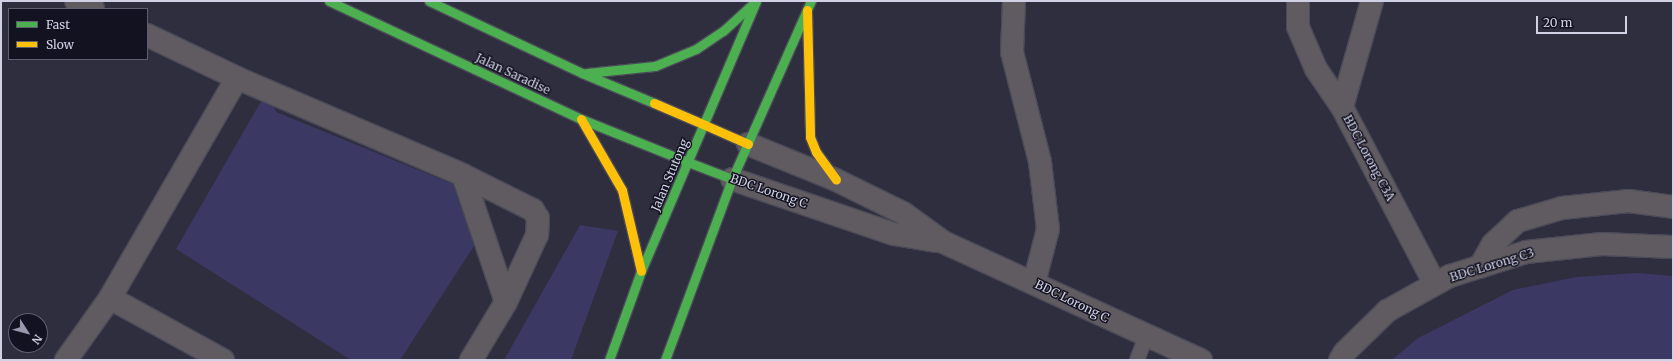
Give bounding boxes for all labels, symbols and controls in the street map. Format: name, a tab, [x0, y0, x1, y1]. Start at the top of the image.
legend	[8, 8, 148, 60]
scale bar	[1538, 8, 1629, 34]
text: 20 m	[1543, 15, 1572, 30]
text: Fast	[46, 17, 70, 32]
text: Slow	[46, 37, 74, 52]
street label: Jalan Saradise	[474, 50, 552, 98]
street label: BDC Lorong C3A	[1340, 112, 1398, 204]
street label: Jalan Stutong	[648, 137, 692, 213]
street label: BDC Lorong C	[729, 171, 809, 211]
street label: BDC Lorong C3	[1448, 245, 1536, 285]
street label: BDC Lorong C	[1033, 277, 1111, 325]
north arrow	[8, 313, 48, 353]
text: N	[29, 332, 45, 347]

